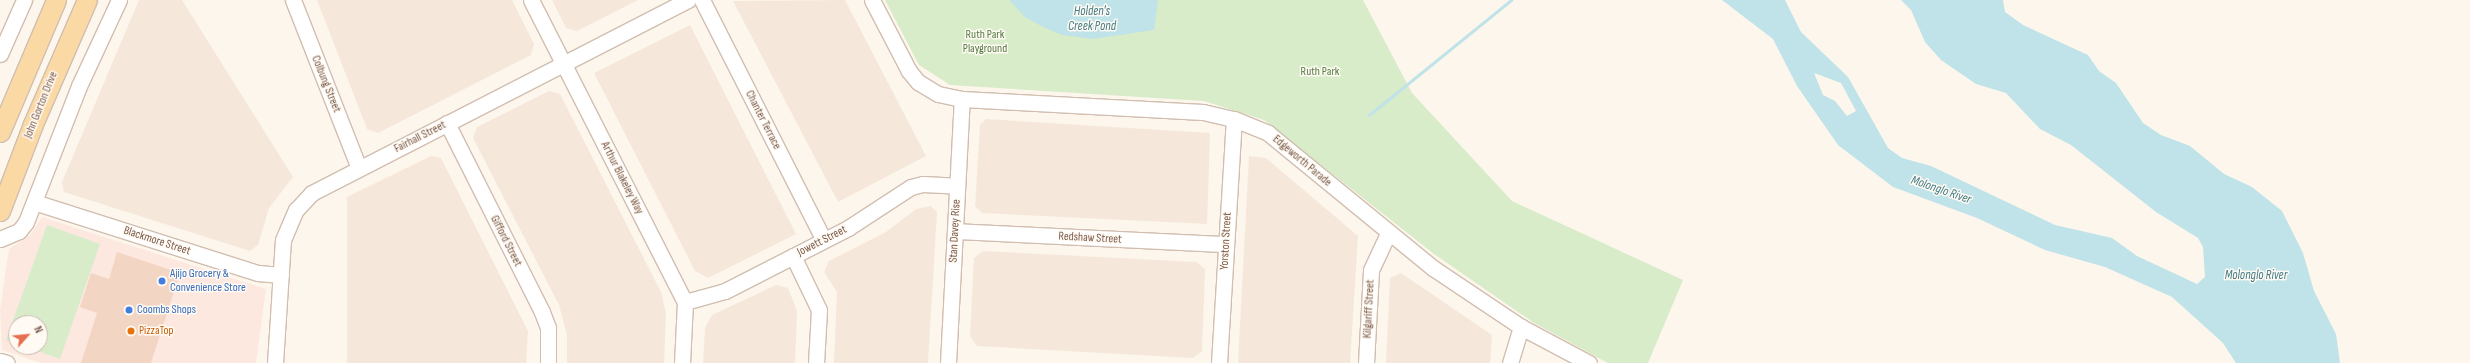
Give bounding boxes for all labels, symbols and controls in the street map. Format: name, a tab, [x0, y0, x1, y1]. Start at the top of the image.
water label: Holden's Creek Pond	[1068, 4, 1116, 35]
park label: Ruth Park Playground	[963, 28, 1007, 56]
street label: Colbung Street	[308, 53, 344, 115]
park label: Ruth Park	[1301, 65, 1339, 79]
street label: John Gorton Drive	[21, 70, 61, 140]
street label: Chanter Terrace	[742, 88, 784, 152]
street label: Fairhall Street	[392, 118, 448, 156]
street label: Edgeworth Parade	[1270, 132, 1334, 190]
street label: Arthur Blakeley Way	[597, 139, 647, 217]
water label: Molonglo River	[1909, 172, 1973, 208]
street label: Stan Davey Rise	[946, 199, 964, 263]
street label: Yorston Street	[1217, 212, 1235, 270]
street label: Gifford Street	[487, 213, 525, 269]
street label: Jowett Street	[795, 222, 849, 260]
street label: Blackmore Street	[122, 223, 192, 259]
street label: Redshaw Street	[1058, 229, 1122, 247]
place label: Ajijo Grocery & Convenience Store	[170, 267, 246, 295]
water label: Molonglo River	[2225, 267, 2287, 283]
marker: Ajijo Grocery & Convenience Store	[157, 276, 167, 286]
street label: Kilgariff Street	[1360, 279, 1378, 339]
place label: Coombs Shops	[137, 303, 196, 317]
marker: Coombs Shops	[124, 305, 134, 315]
north arrow	[8, 315, 48, 355]
text: N	[31, 324, 45, 335]
place label: PizzaTop	[139, 324, 174, 338]
marker: PizzaTop	[126, 326, 136, 336]

